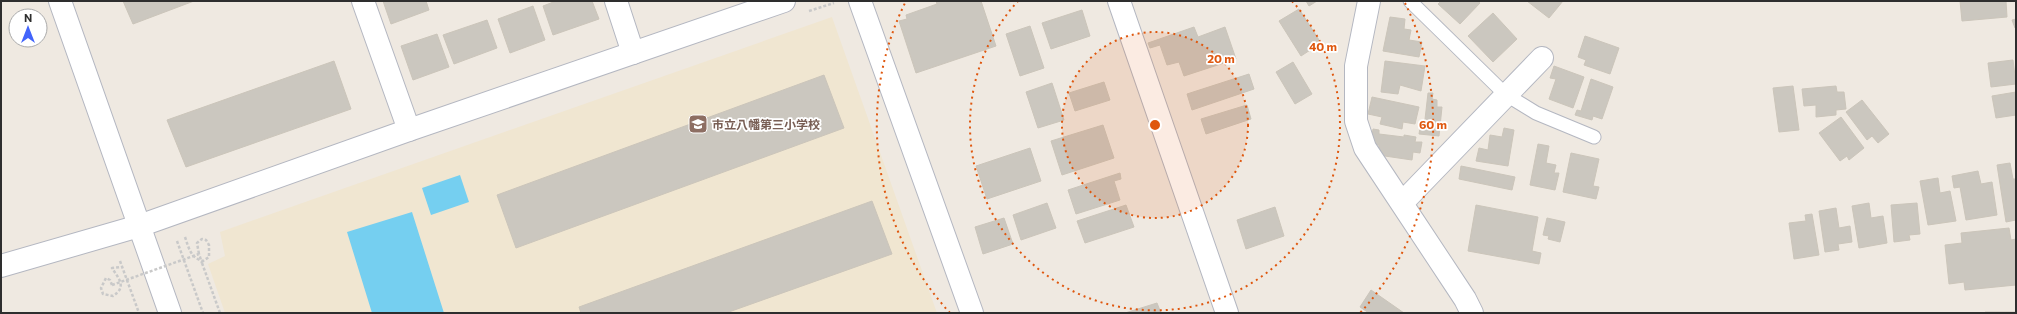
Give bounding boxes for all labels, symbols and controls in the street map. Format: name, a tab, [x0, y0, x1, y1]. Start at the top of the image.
north arrow	[8, 8, 48, 48]
text: N	[24, 11, 32, 24]
text: 40 m	[1309, 39, 1337, 53]
text: 20 m	[1207, 51, 1235, 65]
school or university icon: 市立八幡第三小学校	[687, 113, 709, 135]
place label: 市立八幡第三小学校	[712, 117, 820, 131]
text: 60 m	[1419, 117, 1447, 131]
centre of rings	[1148, 118, 1162, 132]

